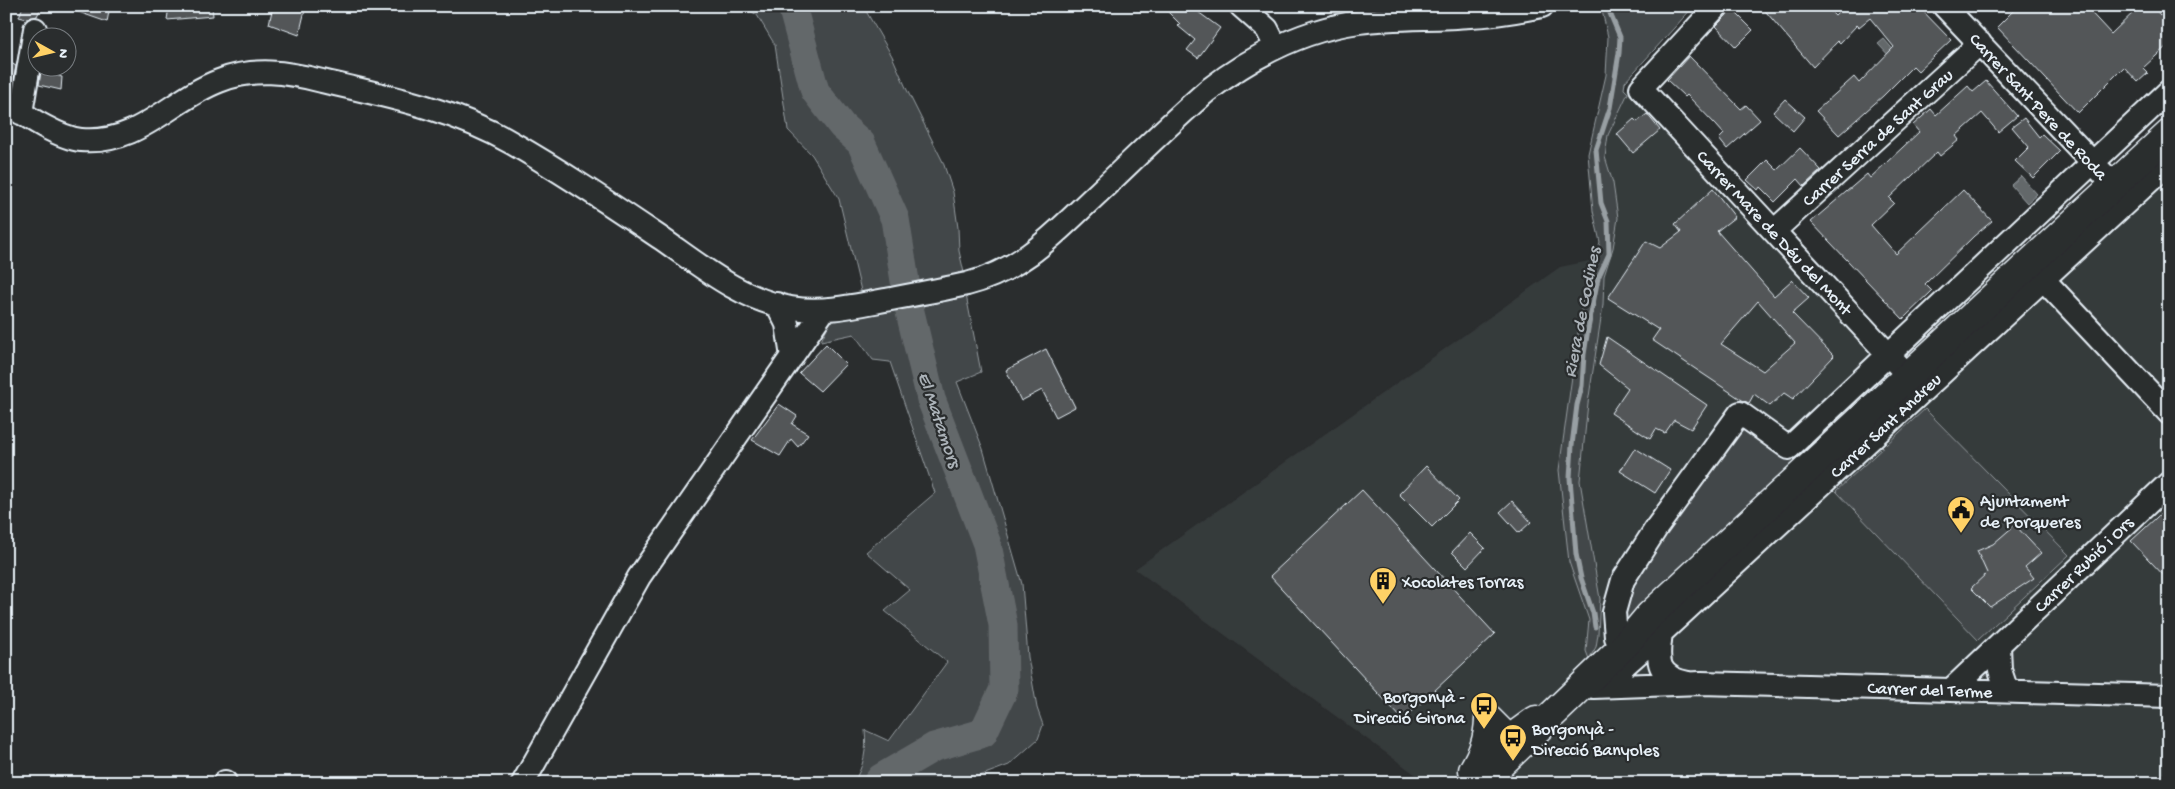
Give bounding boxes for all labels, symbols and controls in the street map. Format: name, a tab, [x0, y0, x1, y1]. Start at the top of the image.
north arrow	[28, 28, 78, 78]
street label: Carrer Sant Pere de Roda	[1964, 30, 2112, 186]
text: N	[53, 48, 71, 59]
street label: Carrer Serra de Sant Grau	[1799, 65, 1959, 212]
street label: Carrer Mare de Déu del Mont	[1691, 147, 1856, 322]
water label: Riera de Codines	[1560, 244, 1608, 380]
water label: El Matamors	[911, 369, 965, 473]
street label: Carrer Sant Andreu	[1827, 369, 1947, 484]
place label: Ajuntament de Porqueres	[1980, 492, 2082, 534]
public building icon: Ajuntament de Porqueres	[1946, 495, 1976, 534]
street label: Carrer Rubió i Ors	[2031, 512, 2140, 618]
building icon: Xocolates Torras	[1368, 566, 1398, 605]
place label: Xocolates Torras	[1401, 573, 1525, 594]
street label: Carrer del Terme	[1867, 679, 1994, 704]
place label: Borgonyà - Direcció Girona	[1353, 688, 1466, 730]
bus stop icon: Borgonyà - Direcció Girona	[1469, 691, 1499, 730]
place label: Borgonyà - Direcció Banyoles	[1531, 720, 1660, 762]
bus stop icon: Borgonyà - Direcció Banyoles	[1498, 723, 1528, 762]

